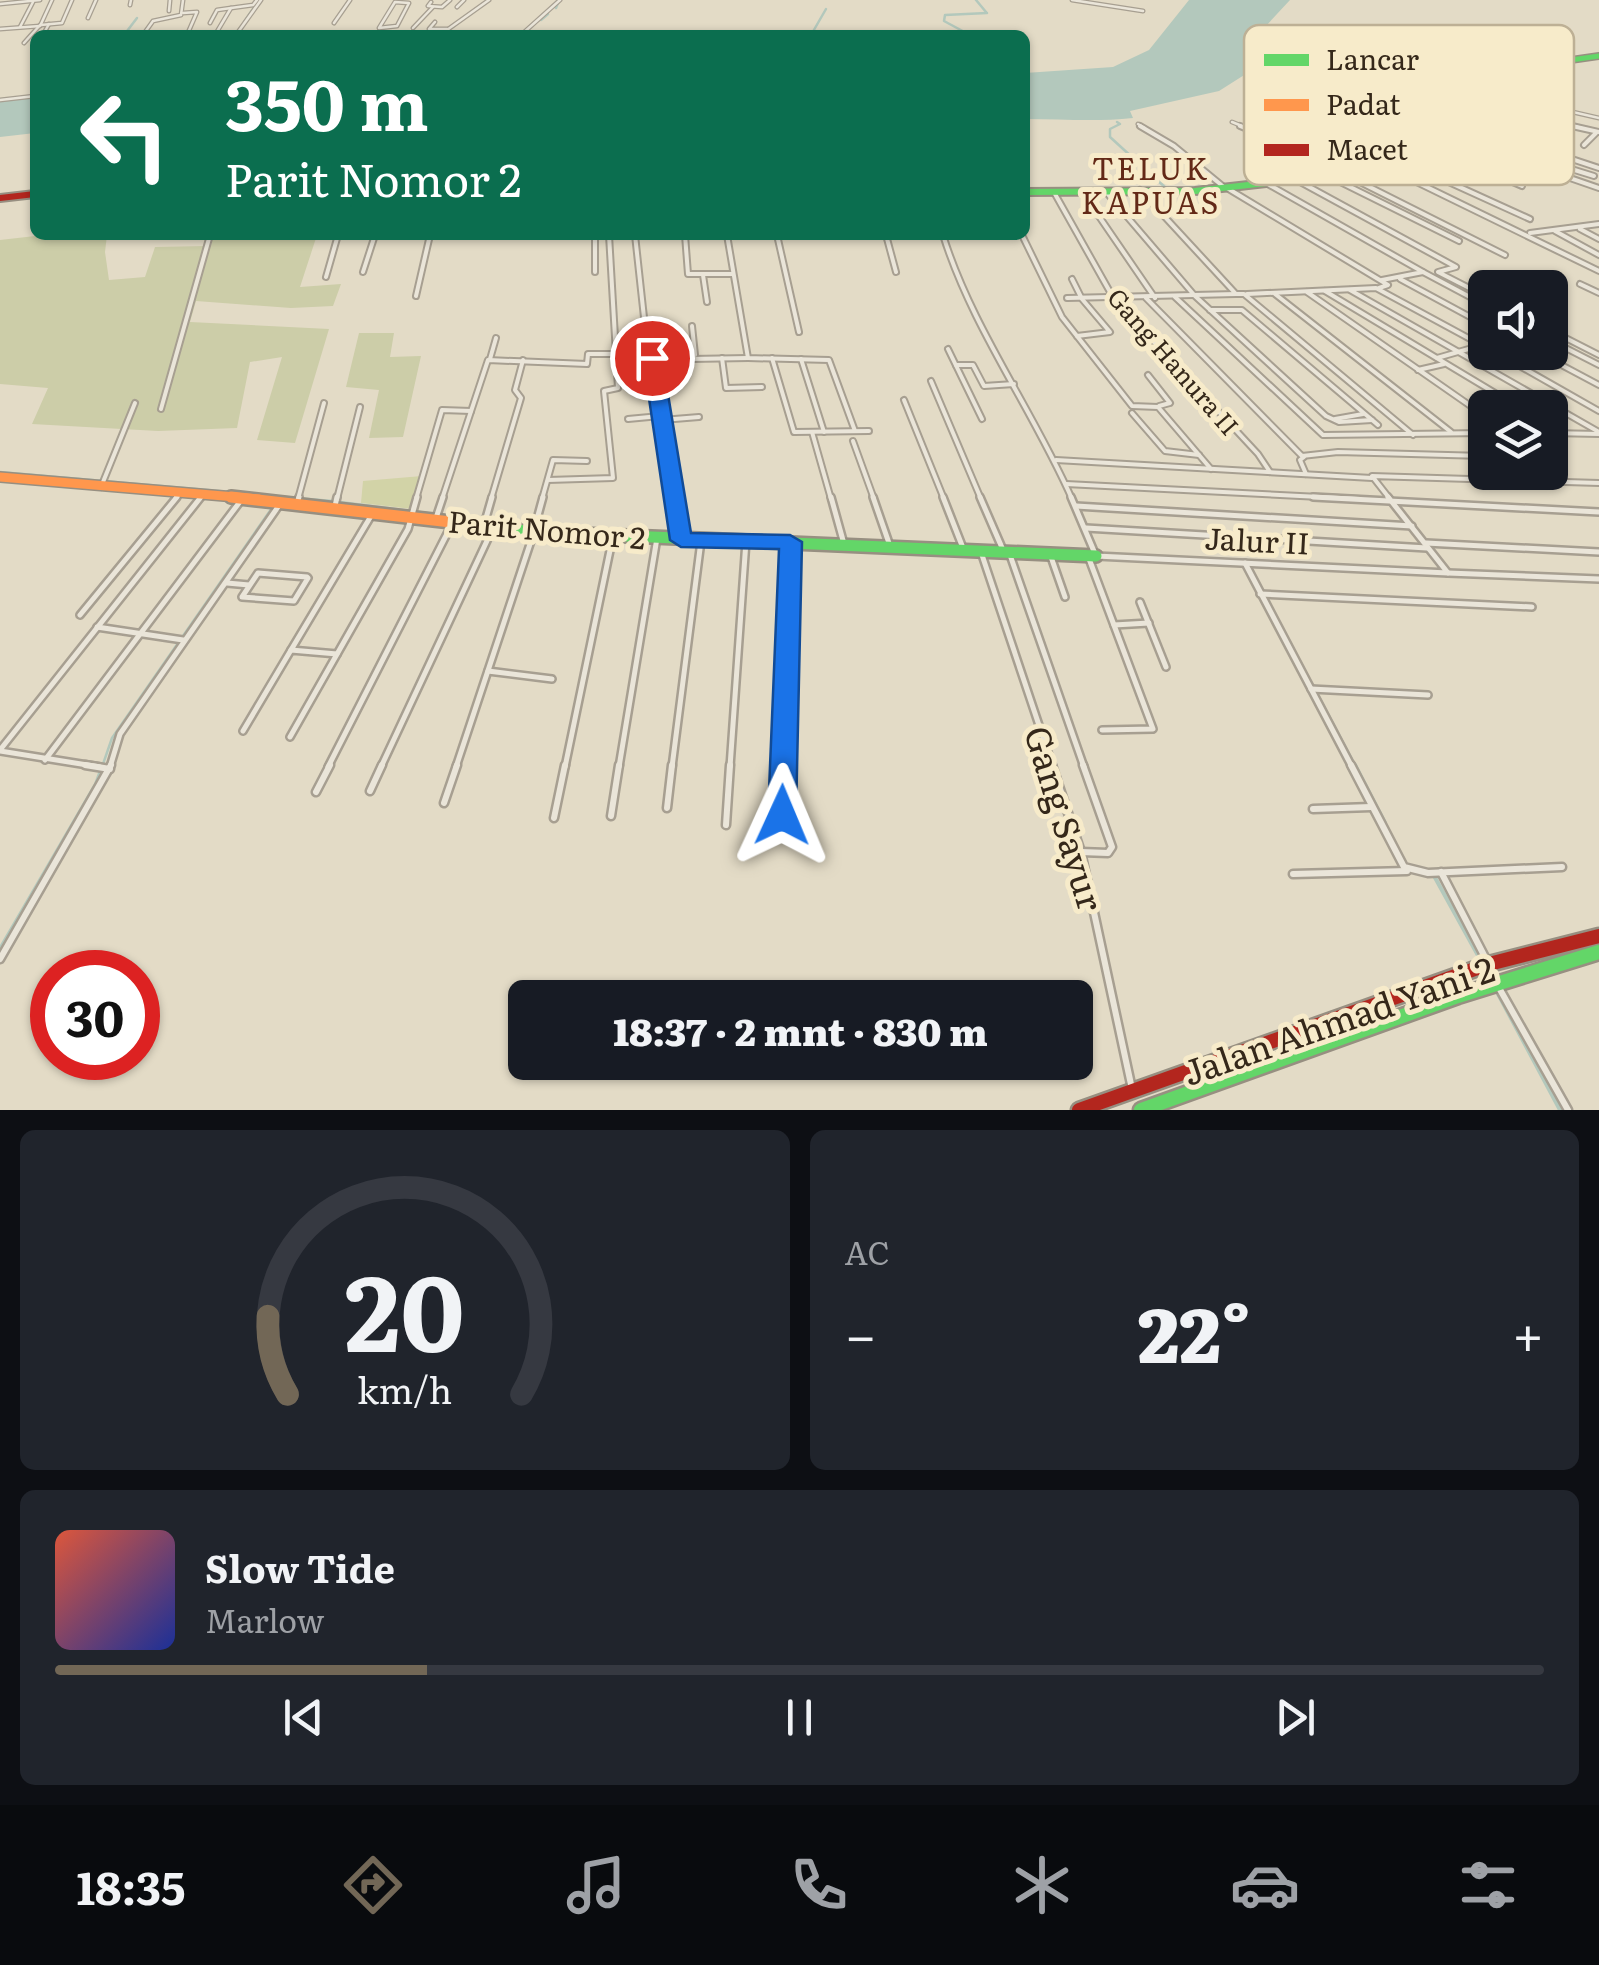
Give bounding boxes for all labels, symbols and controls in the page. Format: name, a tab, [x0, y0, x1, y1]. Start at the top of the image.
legend	[1244, 25, 1574, 185]
text: Lancar	[1326, 37, 1420, 79]
text: 350 m	[225, 49, 429, 153]
icon: left	[60, 70, 190, 200]
text: Padat	[1326, 82, 1401, 124]
text: Macet	[1326, 127, 1408, 169]
text: Parit Nomor 2	[225, 144, 522, 211]
district label: TELUK KAPUAS	[1081, 145, 1221, 223]
map controls	[1468, 270, 1568, 490]
button: sound	[1468, 270, 1568, 370]
street label: Gang Hanura II	[1100, 279, 1248, 443]
pin	[610, 316, 695, 401]
icon: arrive	[625, 331, 680, 386]
button: layers	[1468, 390, 1568, 490]
street label: Parit Nomor 2	[447, 497, 647, 559]
street label: Jalur II	[1203, 514, 1311, 564]
street label: Gang Sayur	[1013, 719, 1119, 917]
position arrow	[730, 763, 834, 867]
street label: Jalan Ahmad Yani 2	[1175, 941, 1501, 1097]
speed limit sign: 30	[30, 950, 160, 1080]
text: 18:37 · 2 mnt · 830 m	[613, 1001, 988, 1058]
text: AC	[845, 1227, 890, 1275]
text: 20	[345, 1230, 465, 1384]
text: 22°	[1138, 1275, 1251, 1386]
text: −	[845, 1291, 877, 1373]
text: +	[1512, 1291, 1544, 1373]
text: km/h	[357, 1362, 452, 1415]
text: Slow Tide	[205, 1538, 395, 1595]
text: Marlow	[205, 1595, 324, 1643]
icon: previous	[276, 1690, 331, 1745]
icon: pause	[772, 1690, 827, 1745]
icon: next	[1268, 1690, 1323, 1745]
icon: directions	[338, 1850, 408, 1920]
icon: music	[561, 1850, 631, 1920]
icon: phone	[784, 1850, 854, 1920]
icon: climate	[1007, 1850, 1077, 1920]
icon: car	[1230, 1850, 1300, 1920]
icon: filters	[1453, 1850, 1523, 1920]
text: 18:35	[76, 1852, 185, 1919]

